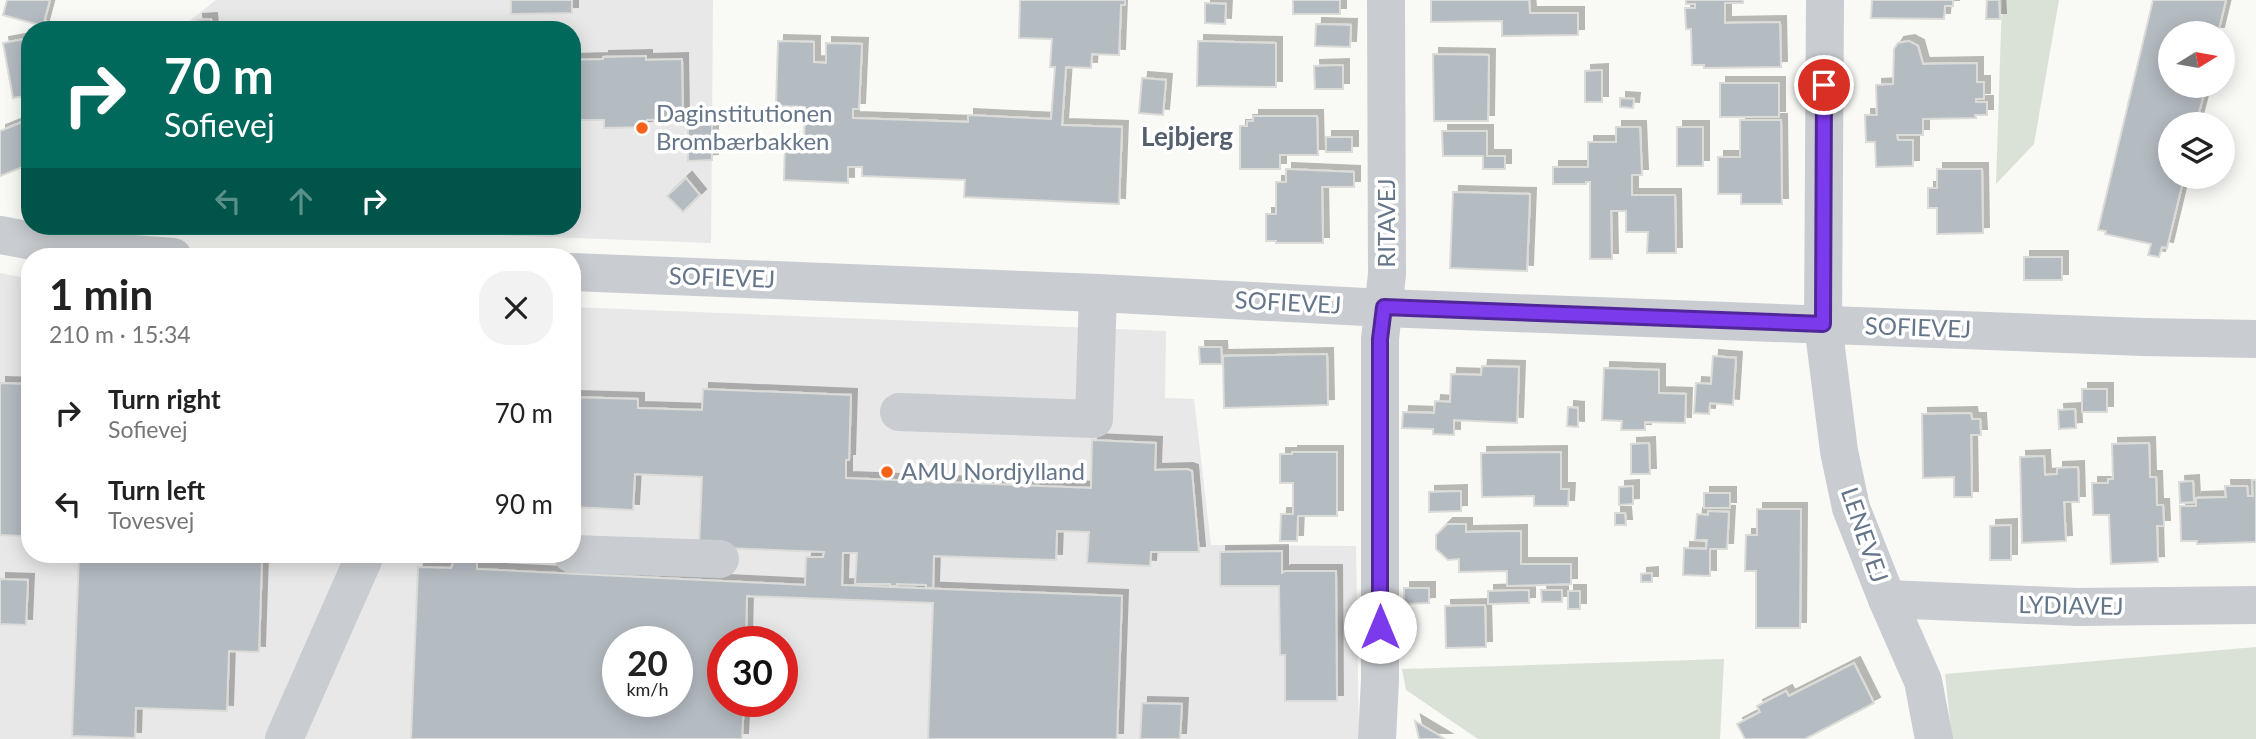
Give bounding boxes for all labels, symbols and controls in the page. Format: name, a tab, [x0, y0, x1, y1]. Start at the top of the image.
north arrow	[2158, 21, 2235, 98]
map controls	[2158, 21, 2235, 189]
text: 70 m	[164, 46, 274, 104]
icon: right	[49, 49, 140, 140]
pin	[1794, 55, 1854, 115]
icon: arrive	[1805, 66, 1843, 104]
place label: Daginstitutionen Brombærbakken	[656, 98, 833, 155]
text: Sofievej	[164, 105, 275, 144]
button: layers	[2158, 112, 2235, 189]
marker: Daginstitutionen Brombærbakken	[634, 120, 650, 136]
district label: Lejbjerg	[1141, 120, 1233, 152]
street label: RITAVEJ	[1371, 178, 1400, 268]
icon: left	[209, 182, 247, 220]
icon: ahead	[282, 182, 320, 220]
icon: right	[355, 182, 393, 220]
street label: SOFIEVEJ	[668, 260, 776, 293]
text: 1 min	[49, 269, 153, 319]
button: close	[479, 271, 553, 345]
street label: SOFIEVEJ	[1234, 284, 1342, 319]
street label: SOFIEVEJ	[1864, 310, 1972, 343]
text: 210 m · 15:34	[49, 320, 191, 348]
text: Turn right	[108, 383, 221, 415]
icon: right	[49, 394, 87, 432]
text: 70 m	[495, 397, 553, 429]
text: Sofievej	[108, 415, 187, 443]
place label: AMU Nordjylland	[901, 456, 1085, 485]
marker: AMU Nordjylland	[879, 464, 895, 480]
text: Turn left	[108, 474, 205, 506]
street label: LENEVEJ	[1836, 483, 1895, 586]
icon: left	[49, 485, 87, 523]
text: 90 m	[495, 488, 553, 520]
text: Tovesvej	[108, 506, 194, 534]
street label: LYDIAVEJ	[2018, 589, 2124, 620]
position arrow	[1343, 590, 1417, 664]
speed limit sign: 30	[707, 626, 798, 717]
text: 20	[627, 641, 668, 683]
text: km/h	[626, 678, 669, 700]

